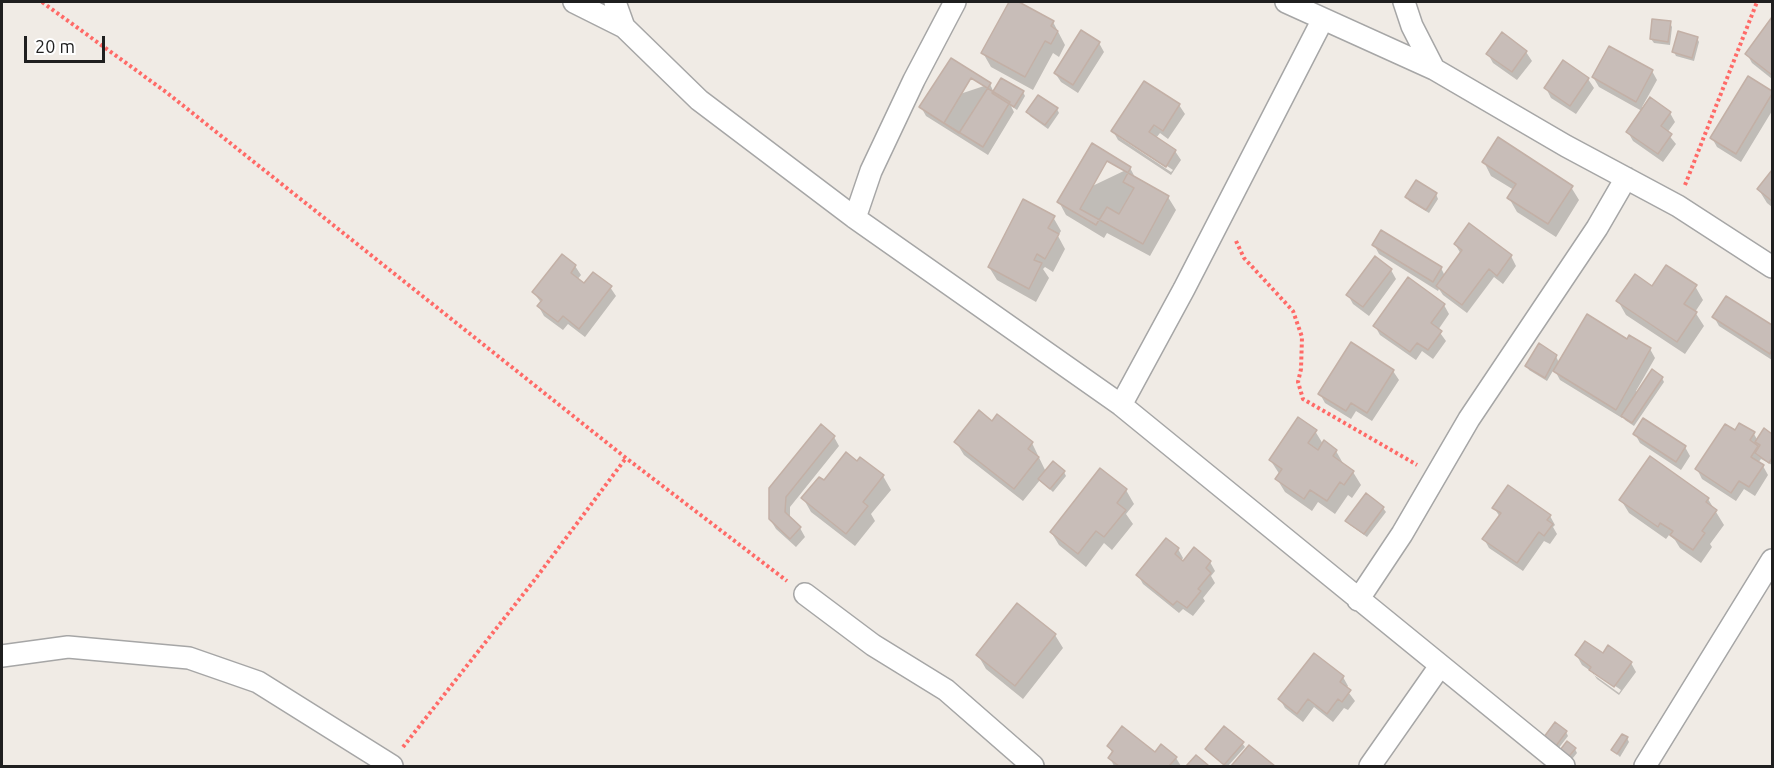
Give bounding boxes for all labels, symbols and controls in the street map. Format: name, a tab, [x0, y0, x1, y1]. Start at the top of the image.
scale bar	[27, 24, 108, 62]
text: 20 m	[35, 36, 75, 56]

